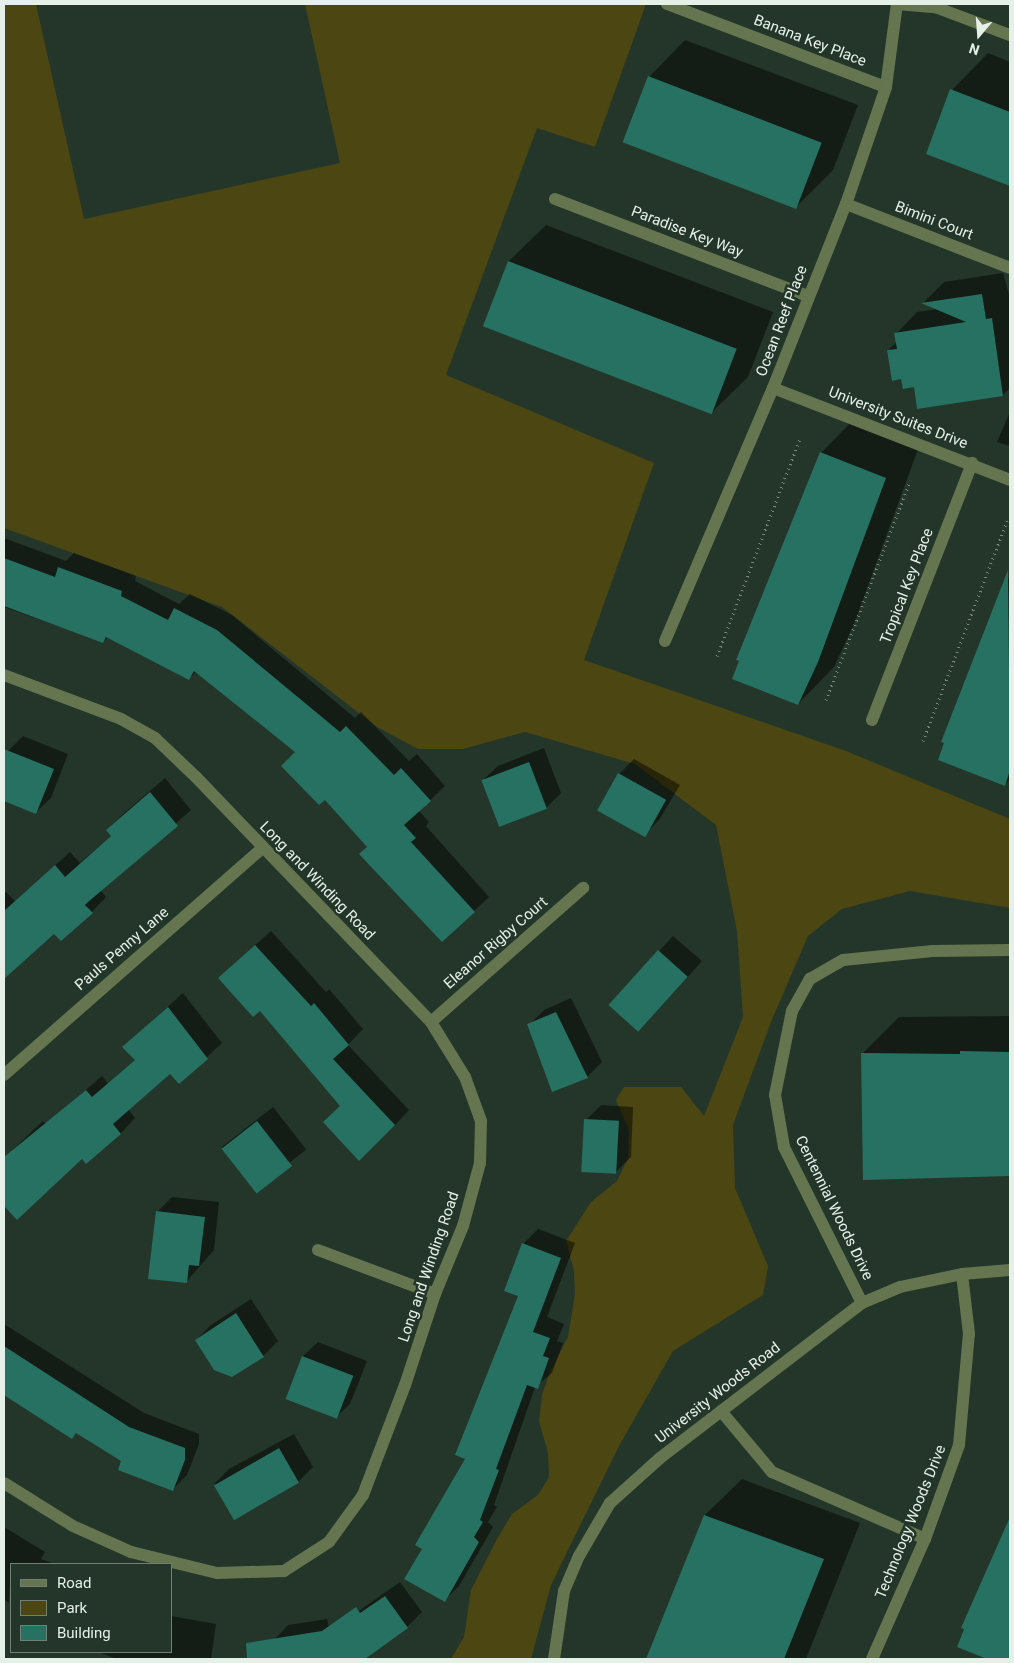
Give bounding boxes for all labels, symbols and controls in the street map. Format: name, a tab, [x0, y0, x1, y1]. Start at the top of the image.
north arrow	[954, 10, 1004, 60]
street label: Banana Key Place	[751, 11, 869, 71]
text: N	[967, 40, 982, 58]
street label: Bimini Court	[892, 198, 976, 244]
street label: Paradise Key Way	[629, 202, 745, 262]
street label: Ocean Reef Place	[753, 263, 811, 379]
street label: University Suites Drive	[826, 383, 970, 453]
street label: Tropical Key Place	[877, 526, 937, 646]
street label: Long and Winding Road	[256, 818, 378, 944]
street label: Eleanor Rigby Court	[441, 893, 551, 993]
street label: Pauls Penny Lane	[72, 903, 172, 995]
street label: Centennial Woods Drive	[791, 1133, 877, 1283]
street label: Long and Winding Road	[395, 1189, 463, 1345]
street label: University Woods Road	[652, 1339, 784, 1447]
street label: Technology Woods Drive	[872, 1442, 950, 1602]
legend	[10, 1563, 172, 1653]
text: Road	[57, 1574, 91, 1592]
text: Park	[57, 1599, 87, 1617]
text: Building	[57, 1624, 111, 1642]

